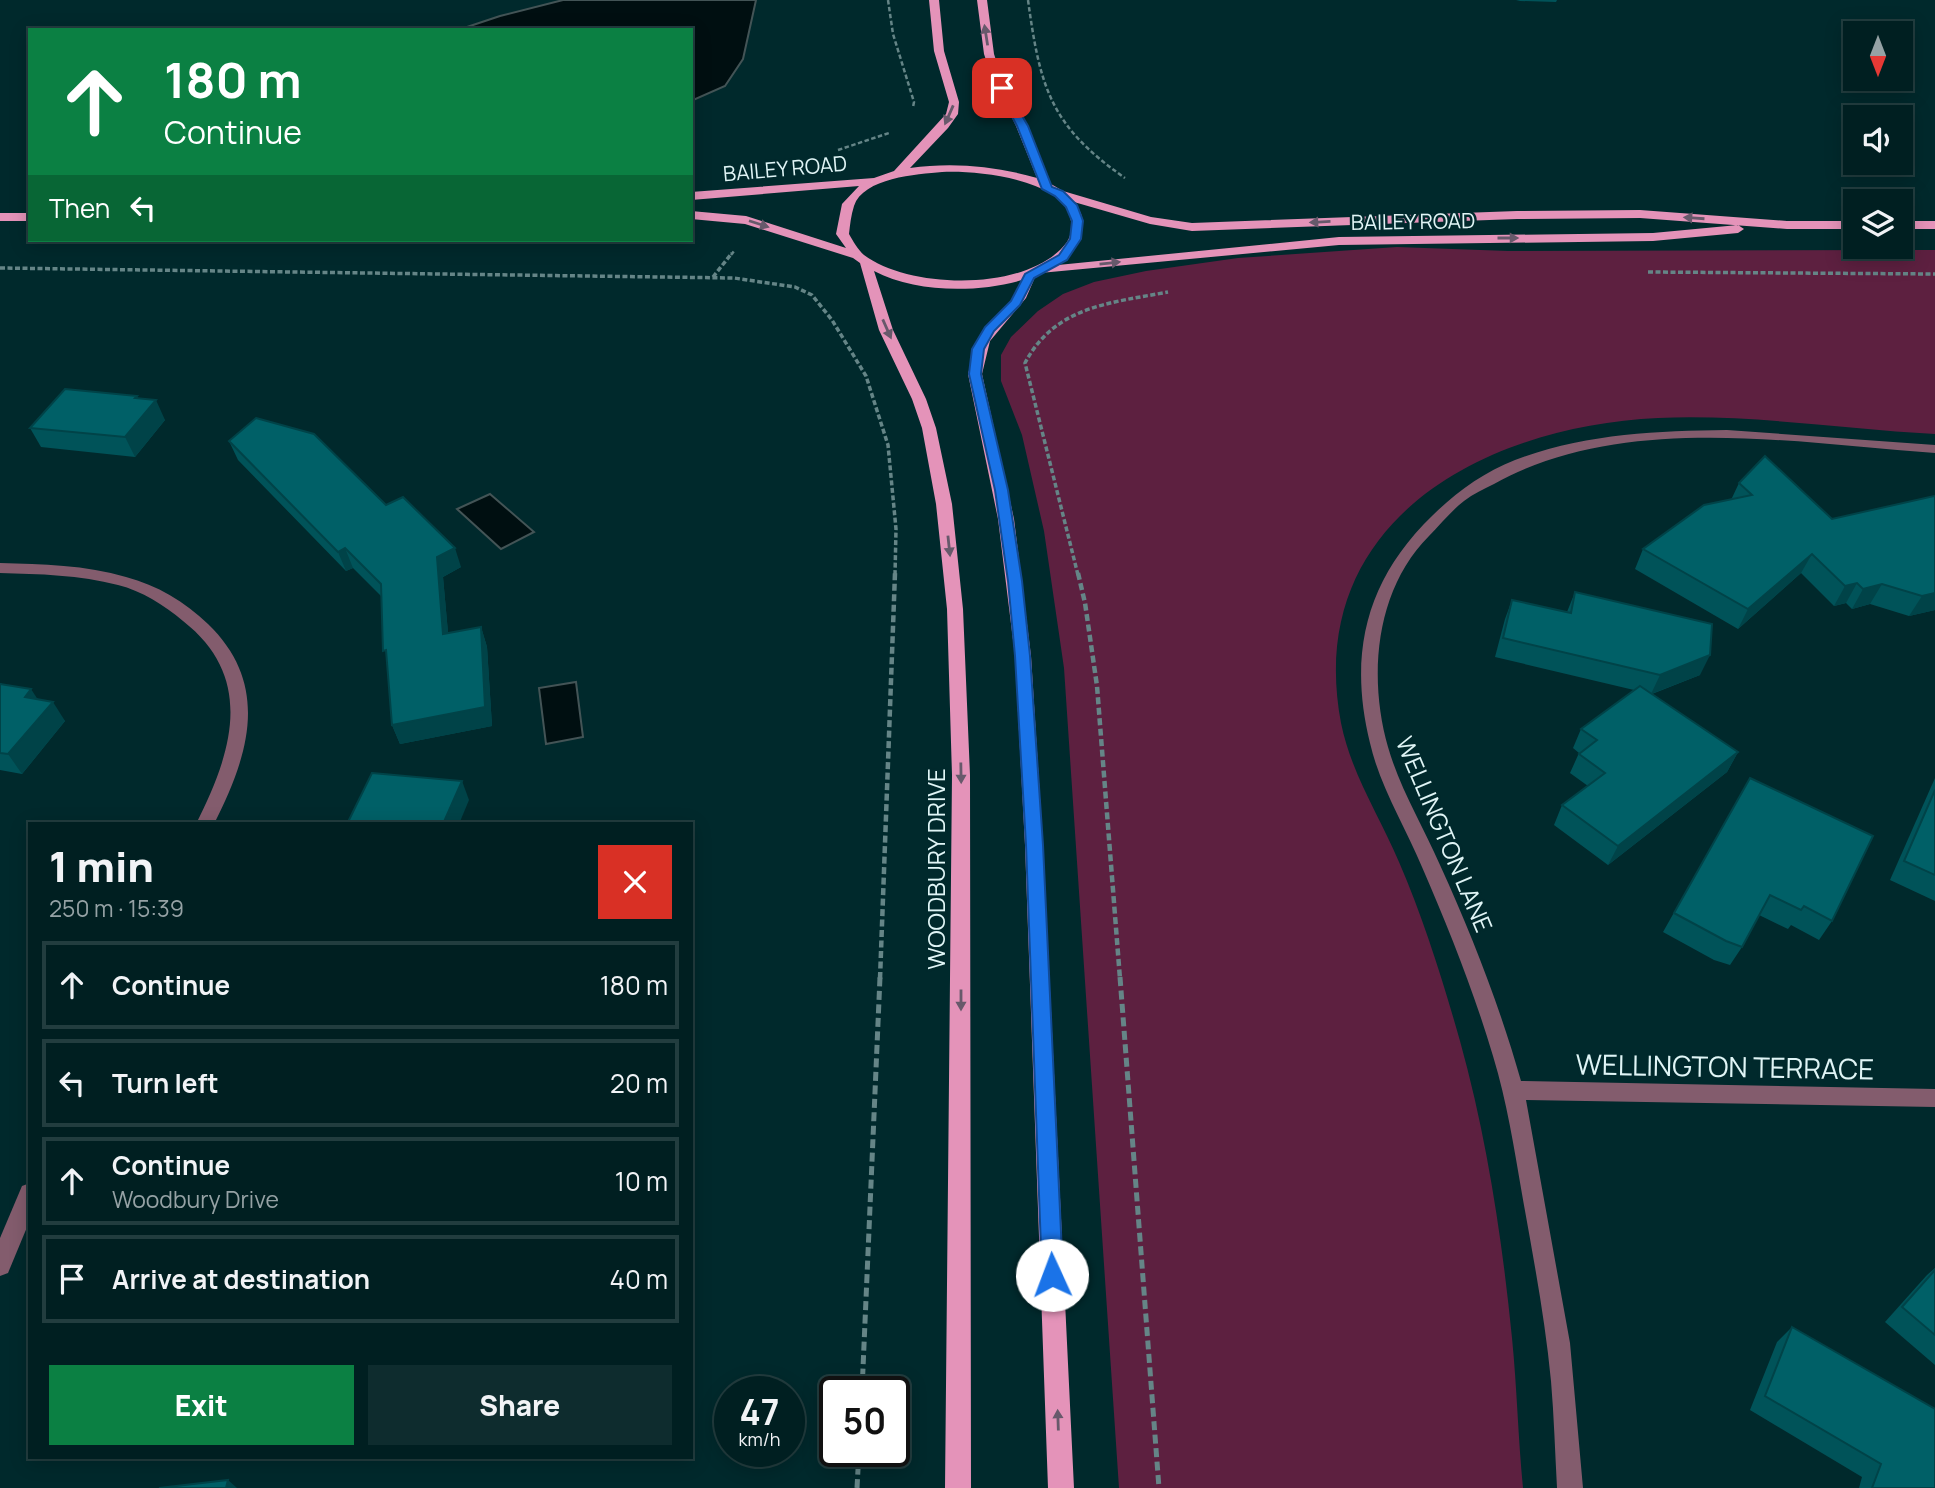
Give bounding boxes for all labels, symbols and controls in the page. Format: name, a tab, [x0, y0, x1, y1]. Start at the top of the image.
north arrow	[1843, 21, 1913, 91]
map controls	[1843, 21, 1913, 259]
one-way arrow	[980, 24, 991, 46]
text: 180 m	[164, 46, 302, 113]
icon: ahead	[49, 56, 140, 147]
pin	[972, 58, 1032, 118]
icon: arrive	[983, 69, 1021, 107]
one-way arrow	[943, 105, 954, 126]
button: sound	[1843, 105, 1913, 175]
text: Continue	[164, 110, 302, 154]
street label: BAILEY ROAD	[722, 149, 848, 187]
icon: left	[124, 189, 162, 227]
button: layers	[1843, 189, 1913, 259]
text: Then	[49, 190, 110, 226]
street label: BAILEY ROAD	[1351, 206, 1475, 236]
one-way arrow	[1683, 212, 1705, 223]
one-way arrow	[1309, 217, 1331, 228]
one-way arrow	[748, 219, 769, 230]
one-way arrow	[1497, 232, 1519, 244]
one-way arrow	[1099, 257, 1121, 268]
one-way arrow	[881, 319, 892, 340]
one-way arrow	[944, 535, 955, 557]
street label: WELLINGTON LANE	[1389, 731, 1501, 937]
one-way arrow	[955, 762, 967, 784]
street label: WOODBURY DRIVE	[919, 768, 952, 970]
text: 1 min	[49, 837, 154, 895]
button: close	[598, 845, 672, 919]
text: 250 m · 15:39	[49, 892, 184, 924]
icon: ahead	[53, 966, 91, 1004]
text: Continue	[112, 967, 230, 1003]
text: 180 m	[600, 967, 668, 1003]
one-way arrow	[955, 989, 967, 1011]
street label: WELLINGTON TERRACE	[1575, 1044, 1875, 1088]
icon: left	[53, 1064, 91, 1102]
text: Turn left	[112, 1065, 219, 1101]
text: 20 m	[610, 1065, 668, 1101]
text: Continue	[112, 1147, 230, 1183]
icon: ahead	[53, 1162, 91, 1200]
text: 10 m	[615, 1163, 668, 1199]
text: Woodbury Drive	[112, 1183, 279, 1215]
position arrow	[1015, 1238, 1089, 1312]
icon: arrive	[53, 1260, 91, 1298]
text: Arrive at destination	[112, 1261, 370, 1297]
text: 40 m	[610, 1261, 668, 1297]
button: Exit	[49, 1365, 354, 1445]
button: Share	[368, 1365, 672, 1445]
speed limit sign: 50	[819, 1376, 910, 1467]
text: 47	[740, 1388, 779, 1436]
one-way arrow	[1053, 1409, 1064, 1431]
text: km/h	[739, 1427, 780, 1451]

